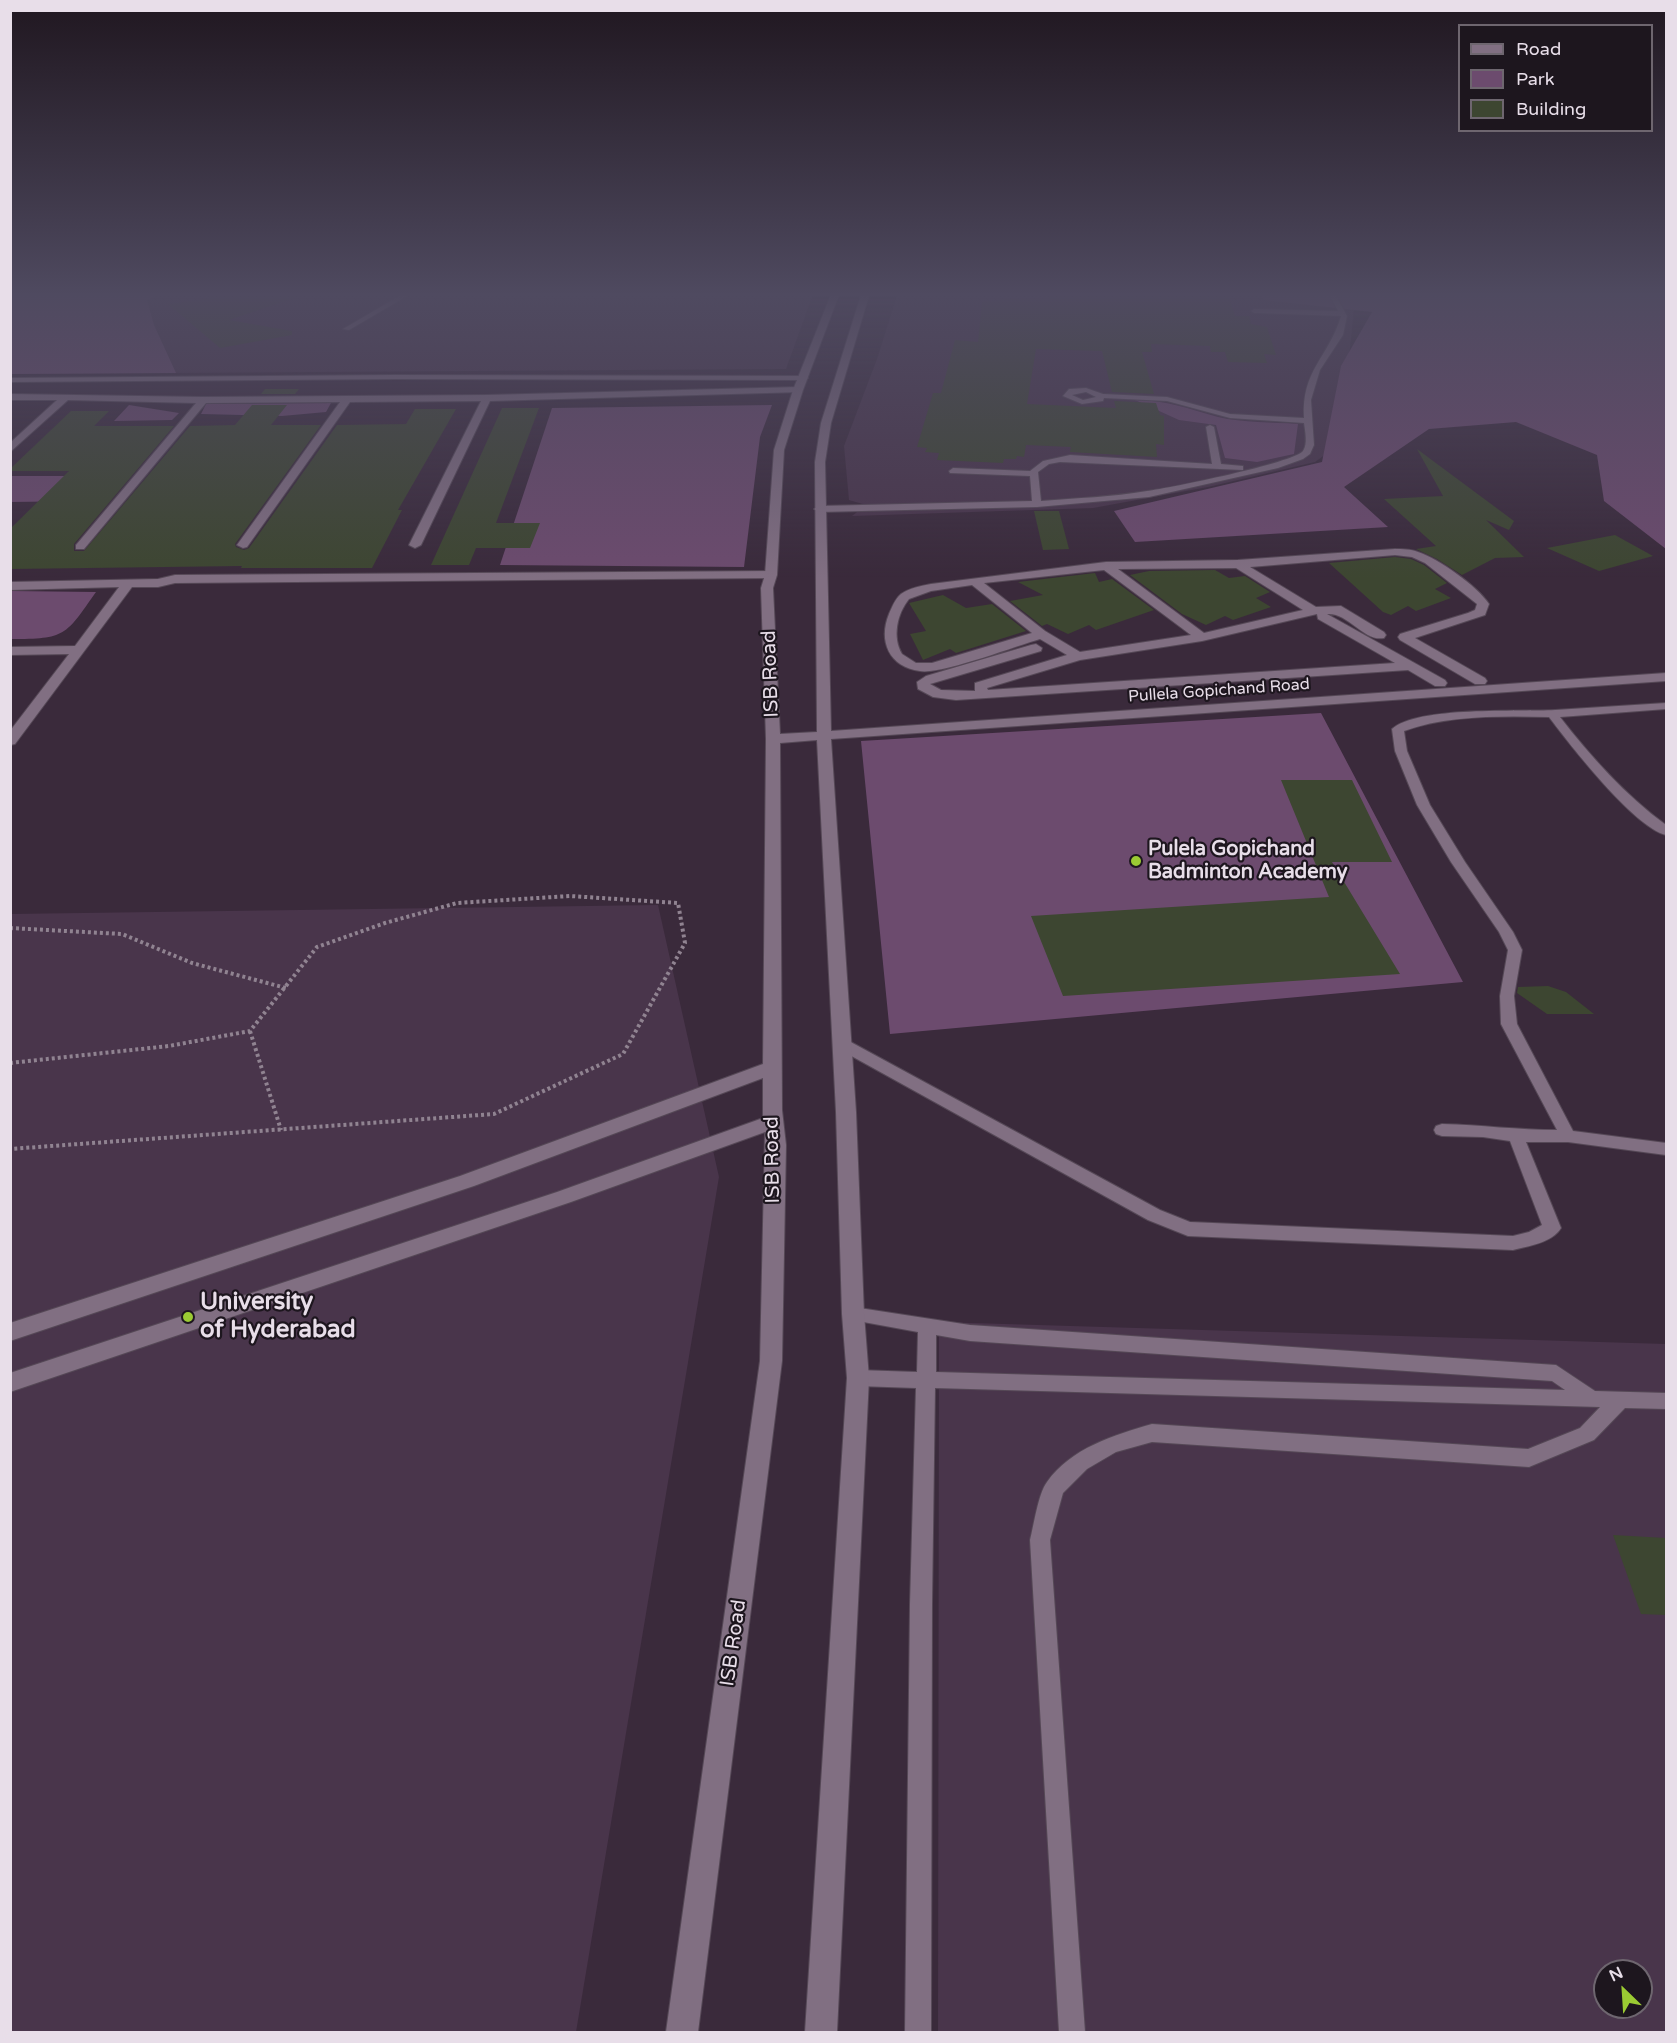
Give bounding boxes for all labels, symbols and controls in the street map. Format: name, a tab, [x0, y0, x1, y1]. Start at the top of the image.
legend	[1458, 24, 1653, 132]
text: Road	[1516, 38, 1561, 60]
text: Park	[1516, 68, 1554, 90]
text: Building	[1516, 98, 1586, 120]
street label: ISB Road	[757, 630, 785, 718]
street label: Pullela Gopichand Road	[1128, 675, 1310, 707]
place label: Pulela Gopichand Badminton Academy	[1148, 838, 1347, 885]
marker: Pulela Gopichand Badminton Academy	[1129, 854, 1143, 868]
street label: ISB Road	[760, 1116, 786, 1204]
place label: University of Hyderabad	[200, 1289, 356, 1345]
marker: University of Hyderabad	[181, 1310, 195, 1324]
street label: ISB Road	[716, 1598, 752, 1688]
north arrow	[1593, 1959, 1653, 2019]
text: N	[1606, 1963, 1626, 1986]

